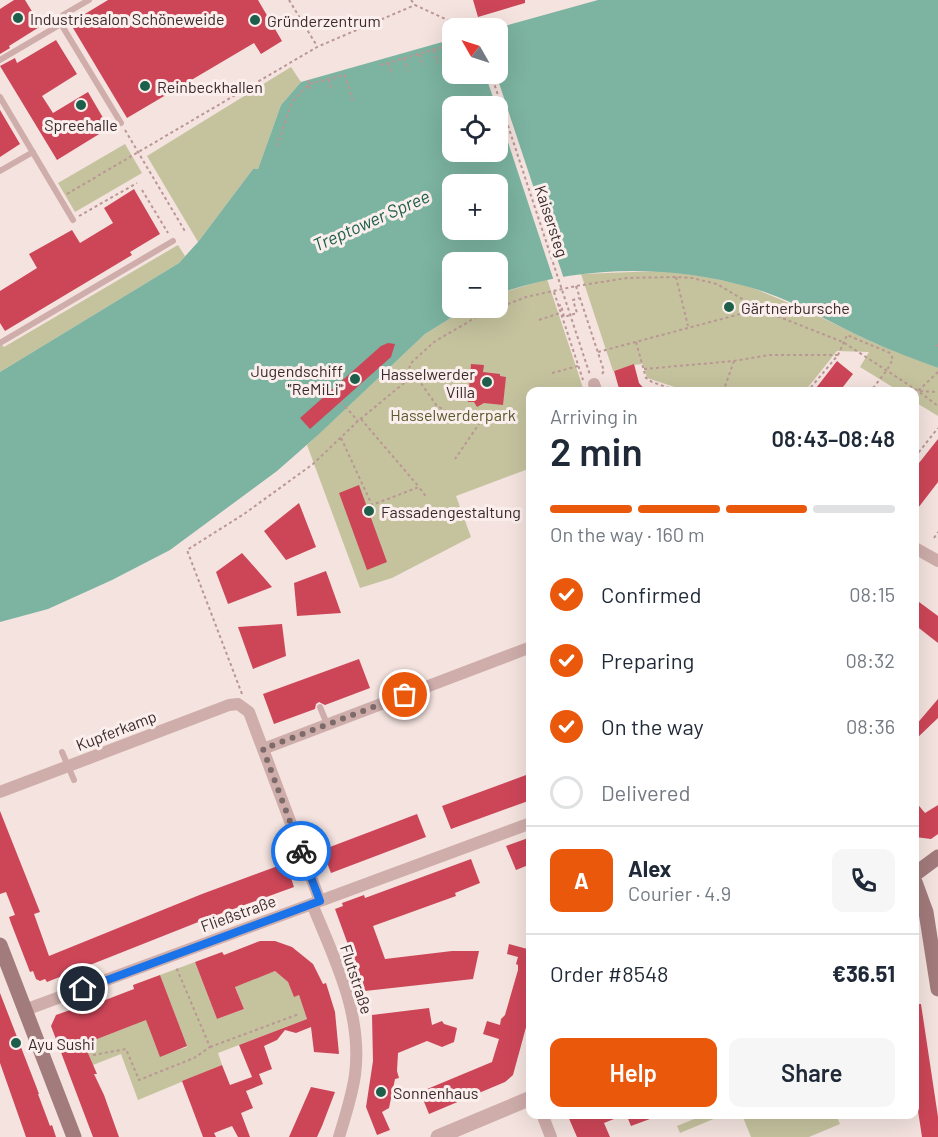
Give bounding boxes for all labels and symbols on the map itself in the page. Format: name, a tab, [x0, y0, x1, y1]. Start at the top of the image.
place label: Industriesalon Schöneweide	[30, 9, 225, 28]
marker: Industriesalon Schöneweide	[11, 11, 25, 25]
place label: Gründerzentrum	[267, 11, 381, 30]
marker: Gründerzentrum	[248, 13, 262, 27]
north arrow	[442, 18, 508, 84]
place label: Reinbeckhallen	[157, 77, 263, 96]
marker: Reinbeckhallen	[138, 79, 152, 93]
marker: Spreehalle	[74, 98, 88, 112]
place label: Spreehalle	[44, 115, 118, 134]
street label: Kaisersteg	[531, 183, 573, 259]
water label: Treptower Spree	[309, 184, 433, 256]
place label: Gärtnerbursche	[741, 298, 850, 317]
marker: Gärtnerbursche	[722, 300, 736, 314]
place label: Jugendschiff "ReMiLi"	[251, 361, 343, 398]
place label: Hasselwerder Villa	[380, 364, 475, 401]
marker: Jugendschiff "ReMiLi"	[348, 372, 362, 386]
marker: Hasselwerder Villa	[480, 375, 494, 389]
park label: Hasselwerderpark	[390, 405, 516, 424]
place label: Fassadengestaltung	[381, 502, 521, 521]
marker: Fassadengestaltung	[362, 504, 376, 518]
pin	[379, 669, 430, 720]
street label: Kupferkamp	[73, 706, 159, 754]
courier	[271, 821, 331, 881]
street label: Fließstraße	[198, 891, 278, 935]
street label: Flutstraße	[337, 942, 377, 1016]
pin	[57, 963, 108, 1014]
place label: Ayu Sushi	[28, 1034, 95, 1053]
marker: Ayu Sushi	[9, 1036, 23, 1050]
place label: Sonnenhaus	[393, 1083, 478, 1102]
marker: Sonnenhaus	[374, 1085, 388, 1099]

